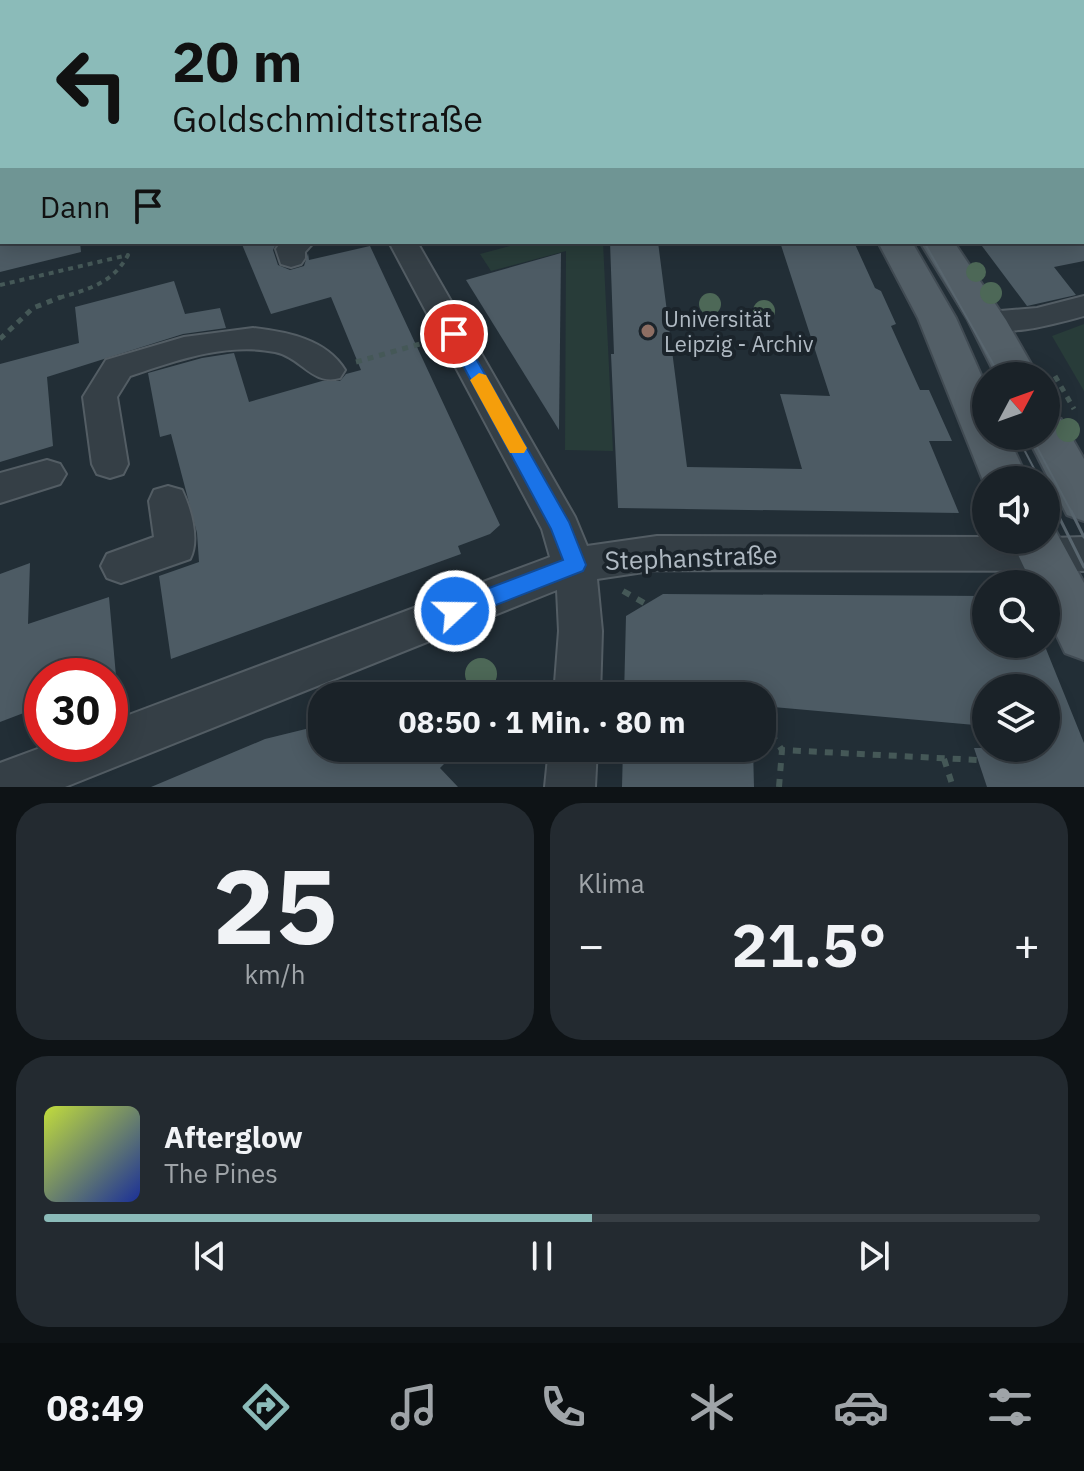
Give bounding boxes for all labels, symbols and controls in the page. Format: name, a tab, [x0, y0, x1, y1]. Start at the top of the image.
text: 20 m	[172, 25, 302, 97]
icon: left	[40, 32, 144, 136]
text: Goldschmidtstraße	[172, 95, 483, 142]
icon: arrive	[126, 184, 170, 228]
text: Dann	[40, 187, 110, 226]
pin	[420, 300, 488, 368]
place label: Universität Leipzig - Archiv	[664, 304, 814, 358]
icon: arrive	[432, 312, 476, 356]
marker: Universität Leipzig - Archiv	[639, 322, 657, 340]
north arrow	[972, 362, 1060, 450]
map controls	[972, 362, 1060, 762]
button: sound	[972, 466, 1060, 554]
street label: Stephanstraße	[604, 537, 778, 577]
position arrow	[413, 569, 497, 653]
button: search	[972, 570, 1060, 658]
speed limit sign: 30	[24, 658, 128, 762]
button: layers	[972, 674, 1060, 762]
text: 08:50 · 1 Min. · 80 m	[398, 702, 686, 741]
text: 25	[213, 837, 337, 973]
text: Klima	[578, 866, 645, 900]
text: 21.5°	[732, 905, 886, 984]
text: −	[578, 916, 604, 973]
text: +	[1014, 916, 1040, 973]
text: km/h	[244, 957, 306, 991]
text: Afterglow	[164, 1117, 303, 1156]
text: The Pines	[164, 1156, 278, 1190]
icon: previous	[188, 1234, 232, 1278]
icon: pause	[520, 1234, 564, 1278]
icon: next	[852, 1234, 896, 1278]
icon: directions	[238, 1379, 294, 1435]
icon: music	[386, 1379, 442, 1435]
icon: phone	[535, 1379, 591, 1435]
icon: climate	[684, 1379, 740, 1435]
icon: car	[833, 1379, 889, 1435]
icon: filters	[982, 1379, 1038, 1435]
text: 08:49	[46, 1384, 145, 1431]

